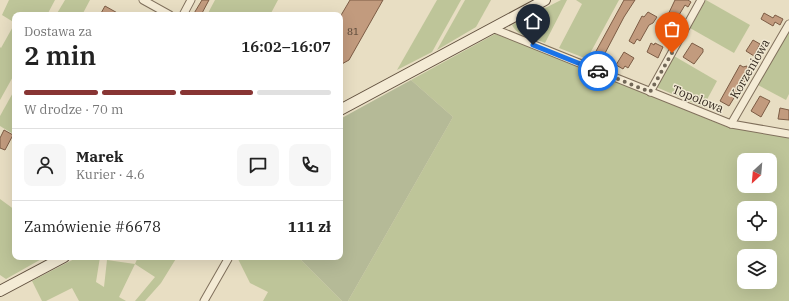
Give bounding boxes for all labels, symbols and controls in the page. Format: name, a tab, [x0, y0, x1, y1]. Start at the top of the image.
pin	[516, 4, 550, 45]
icon: home	[522, 10, 544, 32]
pin	[655, 12, 689, 53]
icon: bag	[661, 18, 683, 40]
text: Dostawa za	[24, 23, 92, 40]
house number: 81	[347, 25, 359, 38]
street label: Korzeniowa	[726, 36, 773, 101]
text: 16:02–16:07	[241, 37, 331, 56]
text: 2 min	[24, 38, 96, 72]
courier	[578, 51, 618, 91]
icon: car	[587, 60, 609, 82]
street label: Topolowa	[670, 81, 727, 116]
text: W drodze · 70 m	[24, 101, 123, 118]
button: person	[24, 144, 66, 186]
button: chat	[237, 144, 279, 186]
button: phone	[289, 144, 331, 186]
text: Marek	[76, 147, 123, 166]
north arrow	[737, 153, 777, 193]
map controls	[737, 153, 777, 289]
text: Kurier · 4.6	[76, 166, 145, 183]
button: locate	[737, 201, 777, 241]
text: Zamówienie #6678	[24, 217, 161, 236]
text: 111 zł	[288, 217, 331, 236]
button: layers	[737, 249, 777, 289]

